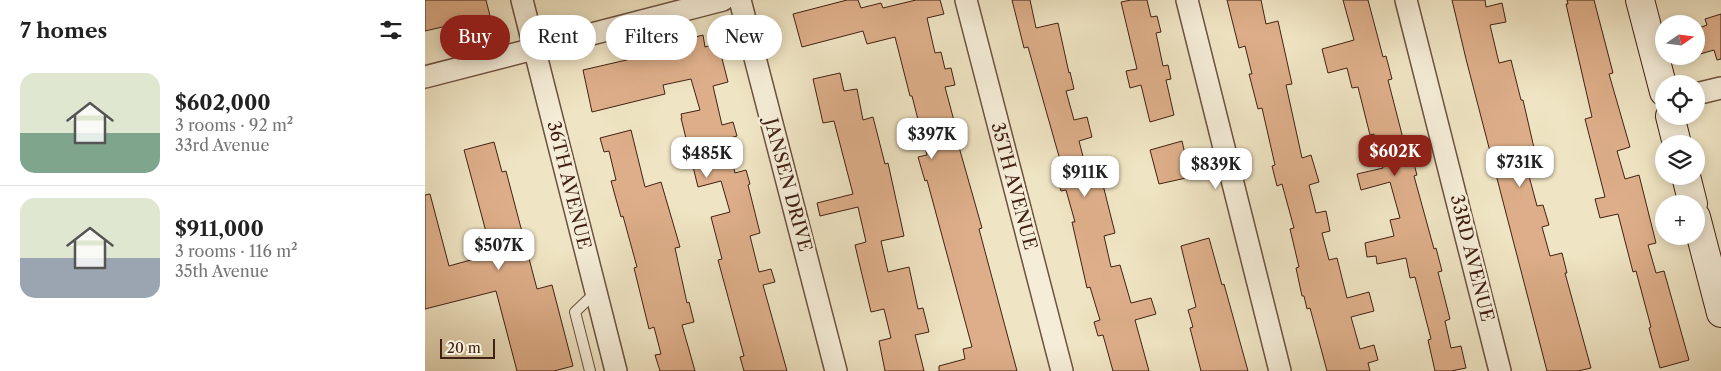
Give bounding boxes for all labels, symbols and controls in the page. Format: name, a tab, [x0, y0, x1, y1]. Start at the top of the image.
chip: Buy	[440, 15, 510, 60]
chip: Rent	[520, 15, 596, 60]
chip: Filters	[606, 15, 697, 60]
chip: New	[707, 15, 782, 60]
north arrow	[1655, 15, 1705, 65]
map controls	[1655, 15, 1705, 245]
icon: filters	[377, 16, 405, 44]
text: 7 homes	[20, 18, 107, 43]
button: locate	[1655, 75, 1705, 125]
text: $602,000	[175, 90, 271, 115]
icon: home	[60, 93, 120, 153]
street label: JANSEN DRIVE	[759, 113, 816, 254]
text: 3 rooms · 92 m²	[175, 115, 293, 135]
pin: $397K	[897, 118, 967, 160]
street label: 36TH AVENUE	[542, 119, 596, 251]
street label: 35TH AVENUE	[986, 120, 1042, 252]
text: $397K	[908, 124, 956, 144]
pin: $602K	[1360, 134, 1430, 177]
text: 33rd Avenue	[175, 135, 269, 155]
button: layers	[1655, 135, 1705, 185]
pin: $485K	[672, 136, 742, 179]
text: $602K	[1370, 141, 1420, 161]
text: $485K	[682, 143, 732, 163]
pin: $731K	[1485, 146, 1555, 188]
pin: $839K	[1181, 148, 1251, 190]
text: $731K	[1497, 152, 1543, 172]
text: $839K	[1191, 154, 1241, 174]
pin: $911K	[1050, 156, 1120, 198]
text: $911K	[1062, 162, 1108, 182]
street label: 33RD AVENUE	[1446, 192, 1498, 324]
button: +	[1655, 195, 1705, 245]
text: $911,000	[175, 216, 264, 241]
icon: home	[60, 218, 120, 278]
pin: $507K	[464, 228, 534, 271]
text: $507K	[474, 235, 524, 255]
text: 3 rooms · 116 m²	[175, 241, 298, 261]
text: 35th Avenue	[175, 261, 269, 281]
scale bar	[440, 336, 495, 359]
text: 20 m	[447, 339, 481, 357]

